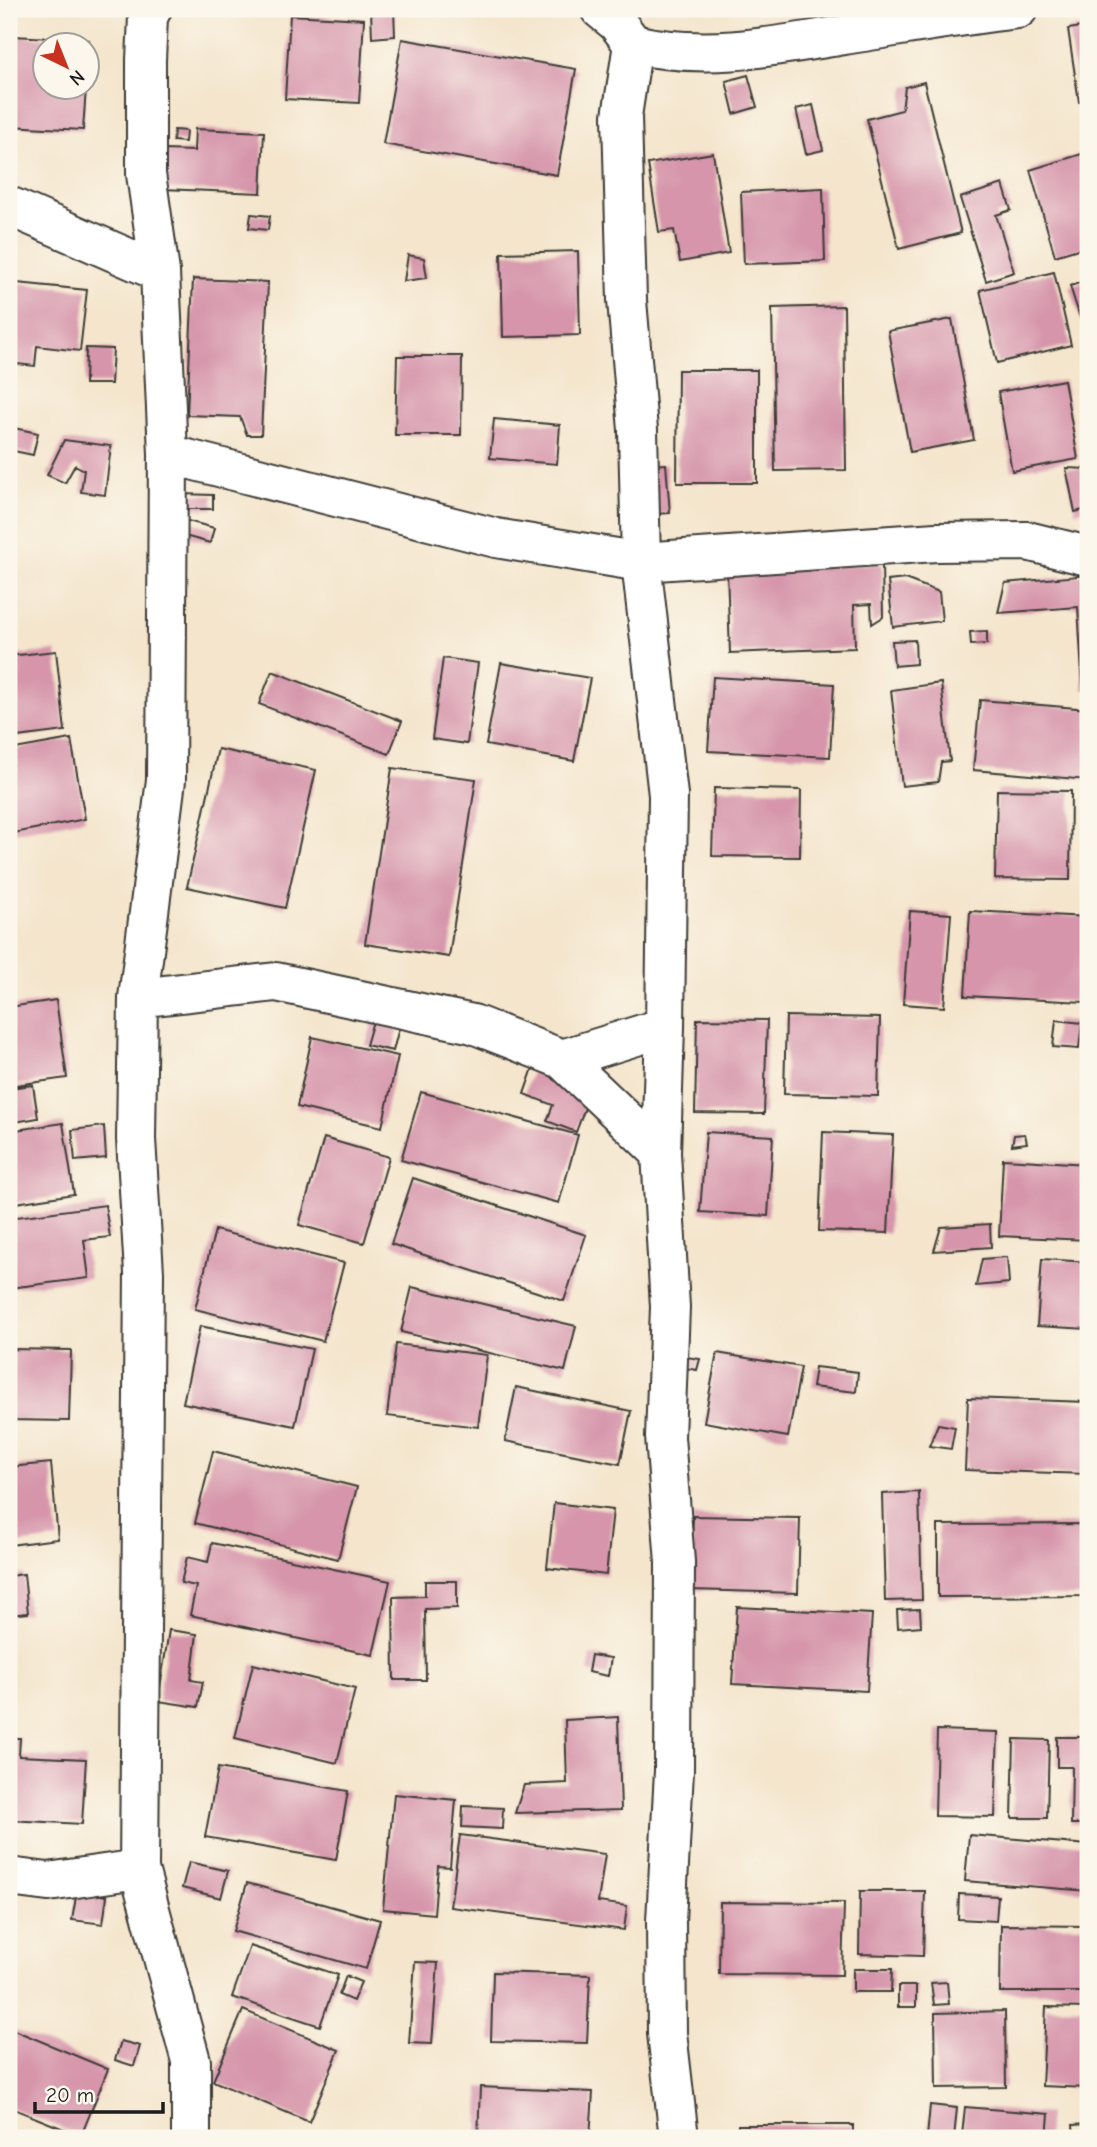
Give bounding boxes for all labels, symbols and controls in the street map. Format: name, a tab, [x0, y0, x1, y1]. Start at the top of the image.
north arrow	[32, 32, 102, 102]
text: N	[65, 65, 89, 90]
scale bar	[35, 2070, 163, 2114]
text: 20 m	[46, 2083, 94, 2107]

